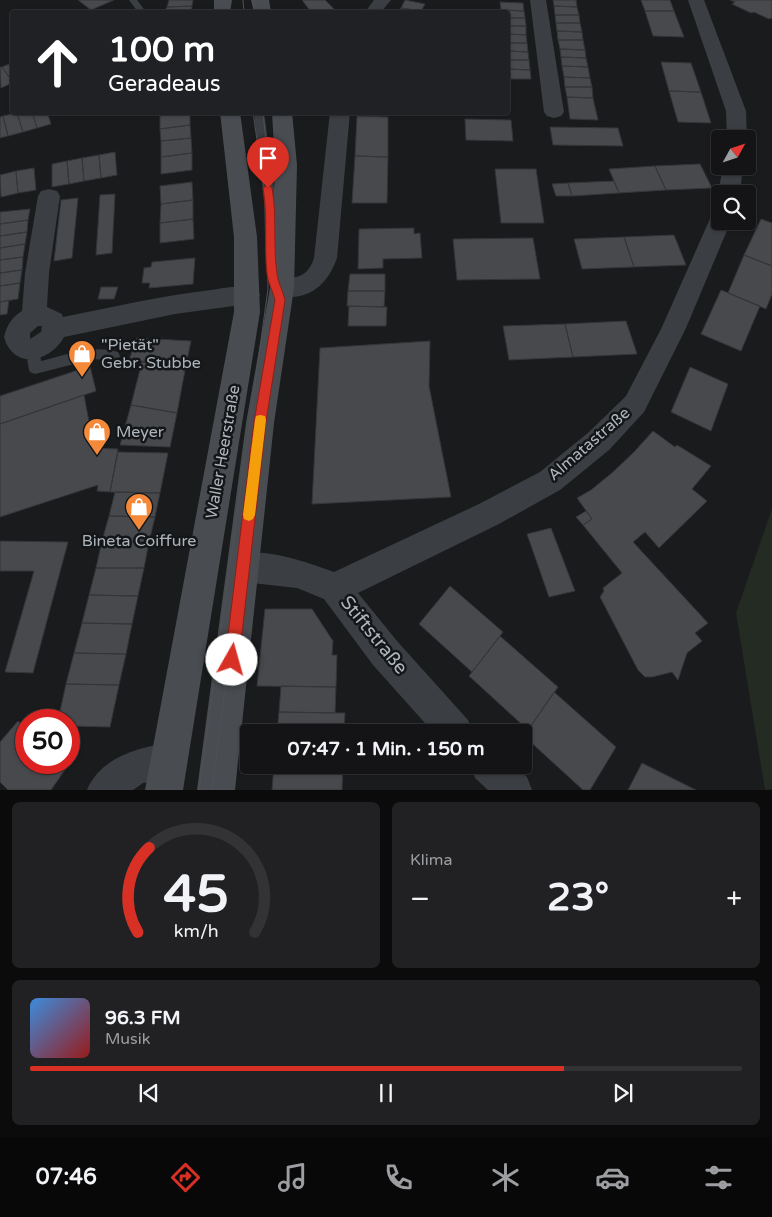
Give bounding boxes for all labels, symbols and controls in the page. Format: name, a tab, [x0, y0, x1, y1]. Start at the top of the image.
text: 100 m	[108, 29, 215, 71]
icon: ahead	[25, 30, 90, 95]
text: Geradeaus	[108, 71, 220, 97]
north arrow	[711, 130, 756, 175]
map controls	[711, 130, 756, 230]
pin	[247, 137, 289, 188]
icon: arrive	[254, 144, 282, 172]
button: search	[711, 185, 756, 230]
place label: "Pietät" Gebr. Stubbe	[101, 335, 201, 373]
shop icon: "Pietät" Gebr. Stubbe	[67, 339, 97, 378]
street label: Waller Heerstraße	[201, 384, 245, 520]
street label: Almatastraße	[544, 403, 634, 485]
shop icon: Meyer	[82, 417, 112, 456]
place label: Meyer	[116, 422, 165, 442]
shop icon: Bineta Coiffure	[124, 492, 154, 531]
place label: Bineta Coiffure	[82, 531, 196, 551]
street label: Stiftstraße	[336, 591, 412, 679]
position arrow	[205, 633, 257, 685]
speed limit sign: 50	[15, 709, 80, 774]
text: 07:47 · 1 Min. · 150 m	[288, 738, 484, 760]
text: Klima	[410, 850, 452, 870]
text: 45	[163, 863, 229, 926]
text: 23°	[547, 875, 609, 921]
text: −	[410, 882, 430, 916]
text: +	[726, 882, 742, 916]
text: km/h	[174, 921, 218, 942]
text: 96.3 FM	[105, 1007, 181, 1029]
text: Musik	[105, 1029, 150, 1049]
icon: previous	[135, 1079, 163, 1107]
icon: pause	[372, 1079, 400, 1107]
icon: next	[609, 1079, 637, 1107]
icon: directions	[168, 1160, 203, 1195]
icon: music	[275, 1160, 310, 1195]
icon: phone	[381, 1160, 416, 1195]
icon: climate	[488, 1160, 523, 1195]
icon: car	[595, 1160, 630, 1195]
icon: filters	[701, 1160, 736, 1195]
text: 07:46	[36, 1164, 97, 1190]

